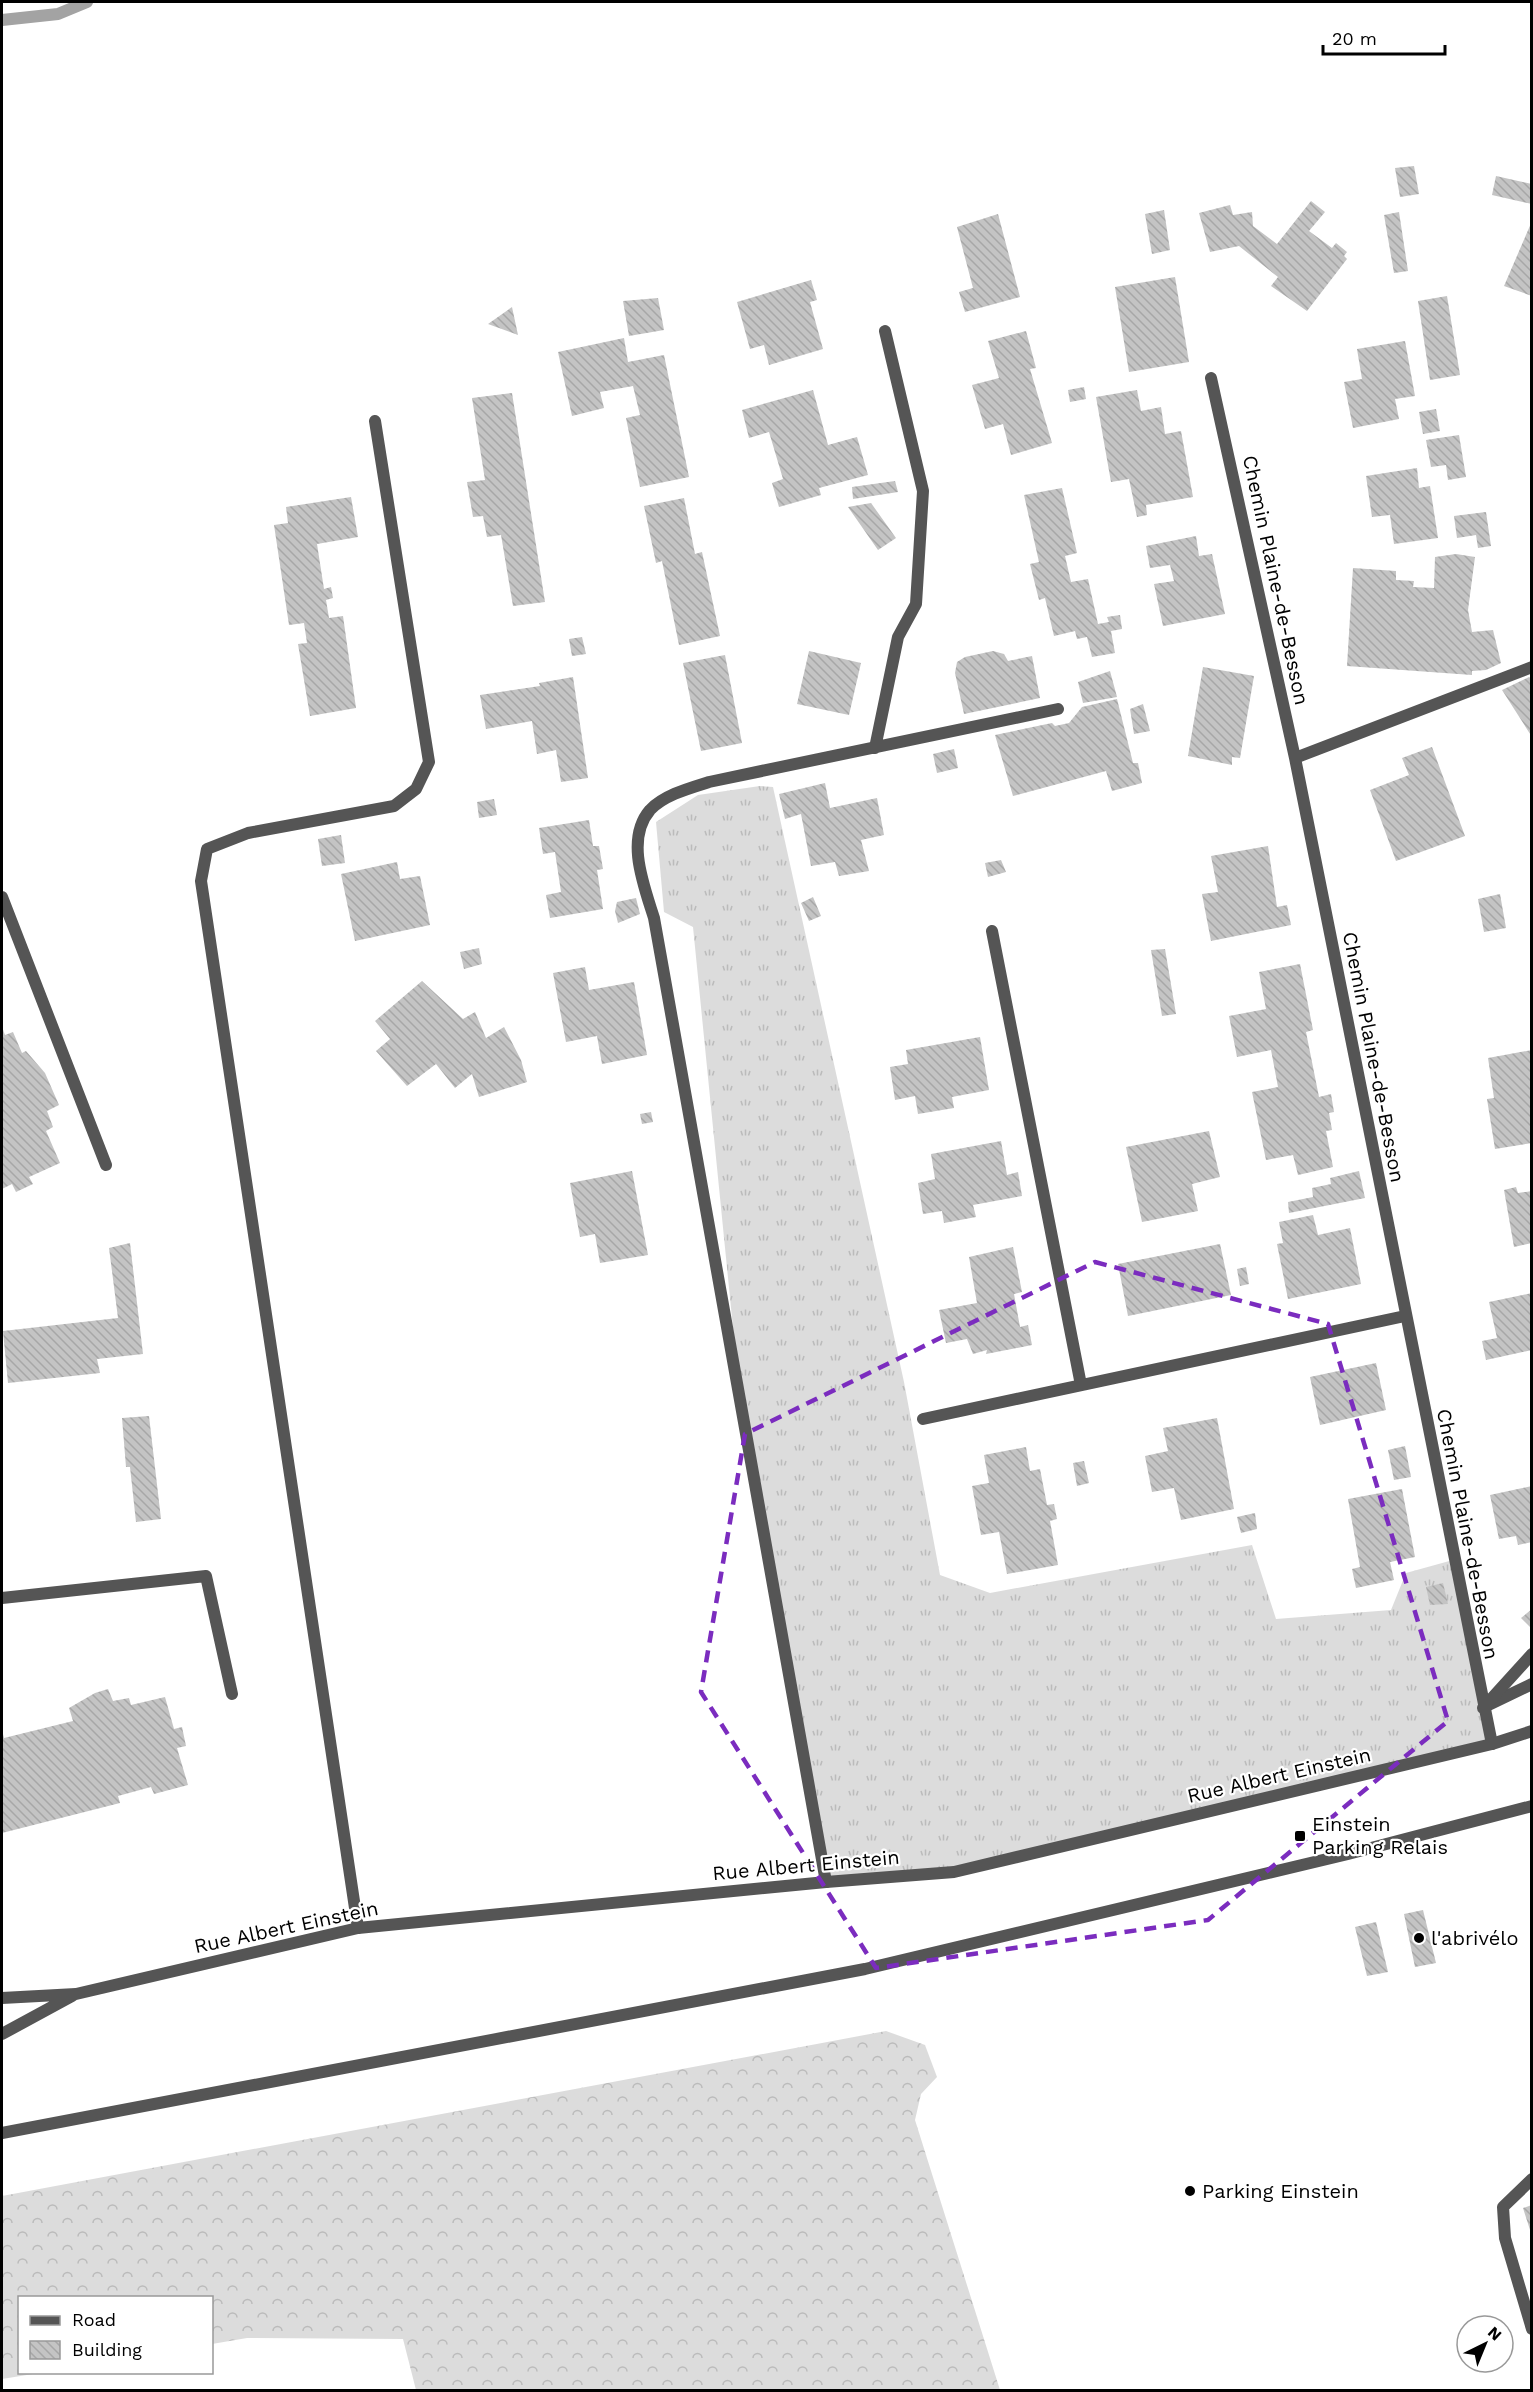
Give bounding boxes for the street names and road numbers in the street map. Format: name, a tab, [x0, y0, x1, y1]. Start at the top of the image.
street label: Chemin Plaine-de-Besson	[1238, 453, 1314, 707]
street label: Chemin Plaine-de-Besson	[1338, 930, 1410, 1184]
street label: Chemin Plaine-de-Besson	[1432, 1407, 1504, 1661]
street label: Rue Albert Einstein	[1185, 1742, 1373, 1808]
street label: Rue Albert Einstein	[711, 1845, 901, 1885]
street label: Rue Albert Einstein	[192, 1896, 380, 1958]

